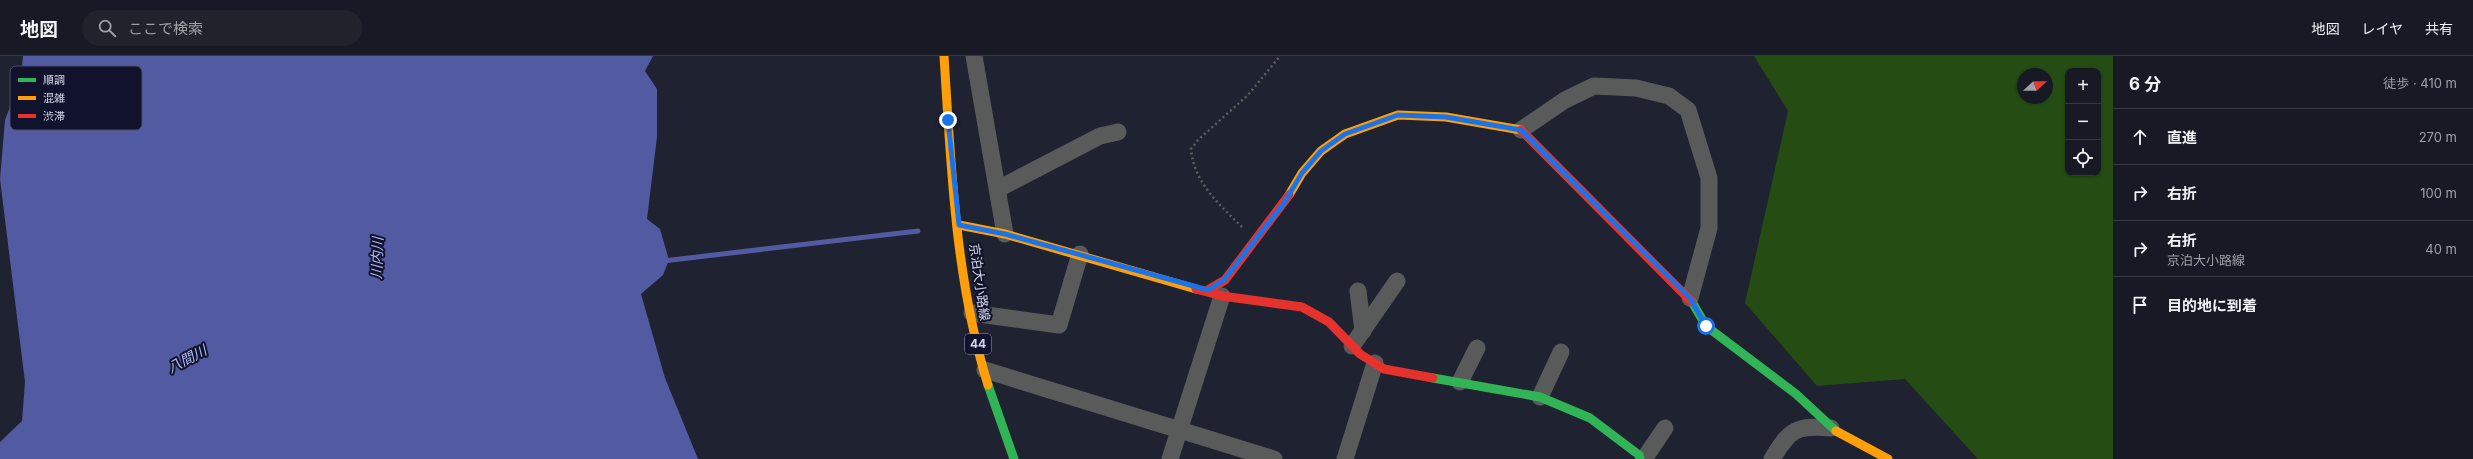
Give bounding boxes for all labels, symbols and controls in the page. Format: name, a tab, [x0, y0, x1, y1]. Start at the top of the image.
search box	[82, 10, 362, 46]
icon: search	[96, 17, 118, 39]
text: 地図	[20, 18, 58, 41]
text: ここで検索	[128, 19, 203, 38]
text: 地図	[2311, 20, 2339, 37]
text: レイヤ	[2361, 20, 2403, 37]
text: 共有	[2425, 20, 2453, 37]
legend	[10, 66, 142, 130]
north arrow	[2017, 68, 2053, 104]
map controls	[2065, 68, 2101, 176]
button: +	[2065, 68, 2101, 104]
text: 順調	[43, 73, 65, 87]
text: 6 分	[2129, 74, 2161, 94]
text: 徒歩 · 410 m	[2383, 75, 2457, 91]
text: 混雑	[43, 91, 65, 105]
button: −	[2065, 104, 2101, 140]
text: 渋滞	[43, 109, 65, 123]
route end	[939, 111, 957, 129]
icon: ahead	[2129, 126, 2151, 148]
text: 直進	[2167, 128, 2197, 147]
text: 270 m	[2419, 129, 2457, 145]
button: locate	[2065, 140, 2101, 176]
icon: right	[2129, 182, 2151, 204]
text: 右折	[2167, 184, 2197, 203]
text: 100 m	[2420, 185, 2457, 201]
text: 右折	[2167, 231, 2197, 250]
water label: 川内川	[367, 235, 386, 279]
icon: right	[2129, 238, 2151, 260]
text: 40 m	[2425, 241, 2457, 257]
street label: 京泊大小路線	[967, 242, 993, 322]
text: 京泊大小路線	[2167, 252, 2245, 268]
icon: arrive	[2129, 294, 2151, 316]
text: 目的地に到着	[2167, 296, 2257, 315]
route start	[1697, 317, 1715, 335]
road number: 44	[965, 334, 991, 354]
water label: 八間川	[164, 340, 211, 376]

